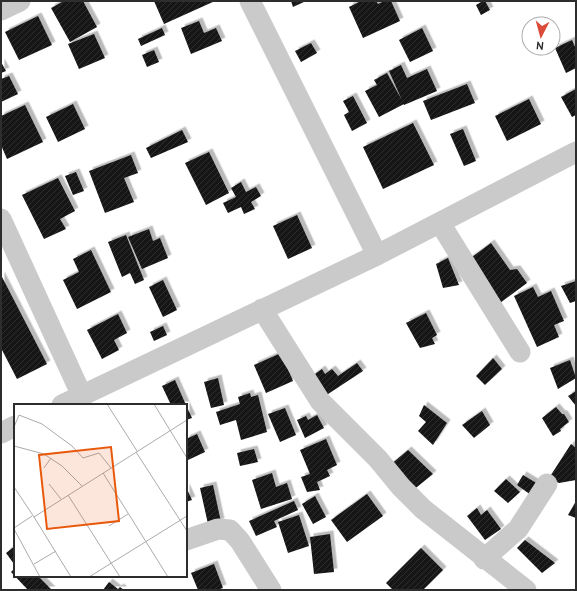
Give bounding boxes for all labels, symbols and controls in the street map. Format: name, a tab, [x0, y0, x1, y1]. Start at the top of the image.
north arrow	[521, 16, 561, 56]
text: N	[535, 39, 545, 53]
inset map	[14, 404, 187, 577]

